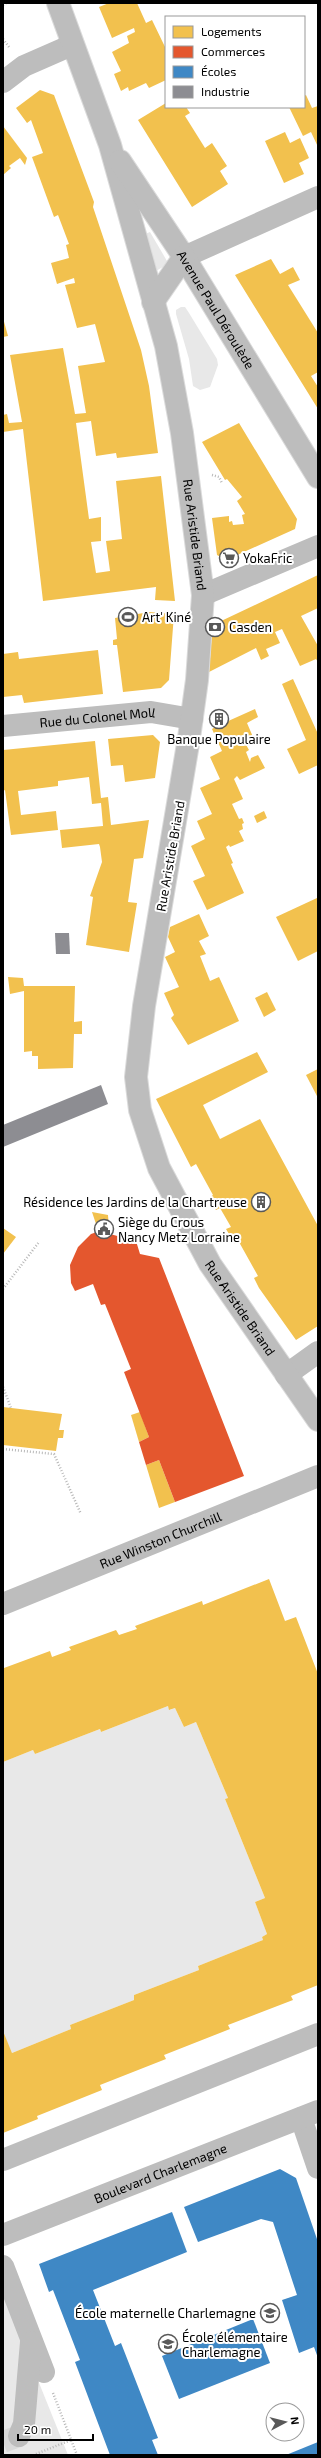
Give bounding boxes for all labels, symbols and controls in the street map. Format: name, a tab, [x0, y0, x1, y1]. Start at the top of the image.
legend	[165, 16, 305, 108]
text: Logements	[201, 24, 262, 38]
text: Commerces	[201, 44, 265, 58]
text: Écoles	[201, 64, 236, 78]
text: Industrie	[201, 84, 250, 98]
street label: Avenue Paul Déroulède	[174, 247, 258, 372]
street label: Rue Aristide Briand	[180, 478, 210, 592]
supermarket icon: YokaFric	[218, 547, 240, 569]
place label: YokaFric	[243, 550, 292, 566]
sports icon: Art' Kiné	[117, 606, 139, 628]
place label: Art' Kiné	[142, 609, 191, 625]
bank icon: Casden	[204, 616, 226, 638]
place label: Casden	[229, 619, 272, 635]
street label: Rue du Colonel Moll	[39, 704, 157, 731]
building icon: Banque Populaire	[208, 708, 230, 730]
place label: Banque Populaire	[167, 731, 271, 747]
street label: Rue Aristide Briand	[152, 799, 188, 913]
building icon: Résidence les Jardins de la Chartreuse	[250, 1191, 272, 1213]
place label: Résidence les Jardins de la Chartreuse	[23, 1194, 247, 1210]
place label: Siège du Crous Nancy Metz Lorraine	[118, 1214, 240, 1245]
public building icon: Siège du Crous Nancy Metz Lorraine	[93, 1218, 115, 1240]
street label: Rue Aristide Briand	[202, 1257, 279, 1359]
street label: Rue Winston Churchill	[97, 1508, 224, 1572]
street label: Boulevard Charlemagne	[91, 2140, 229, 2206]
school or university icon: École maternelle Charlemagne	[259, 2302, 281, 2324]
place label: École maternelle Charlemagne	[75, 2304, 256, 2321]
place label: École élémentaire Charlemagne	[182, 2328, 288, 2360]
school or university icon: École élémentaire Charlemagne	[157, 2333, 179, 2355]
north arrow	[265, 2402, 305, 2442]
scale bar	[18, 2416, 93, 2442]
text: N	[288, 2416, 302, 2426]
text: 20 m	[24, 2422, 51, 2436]

